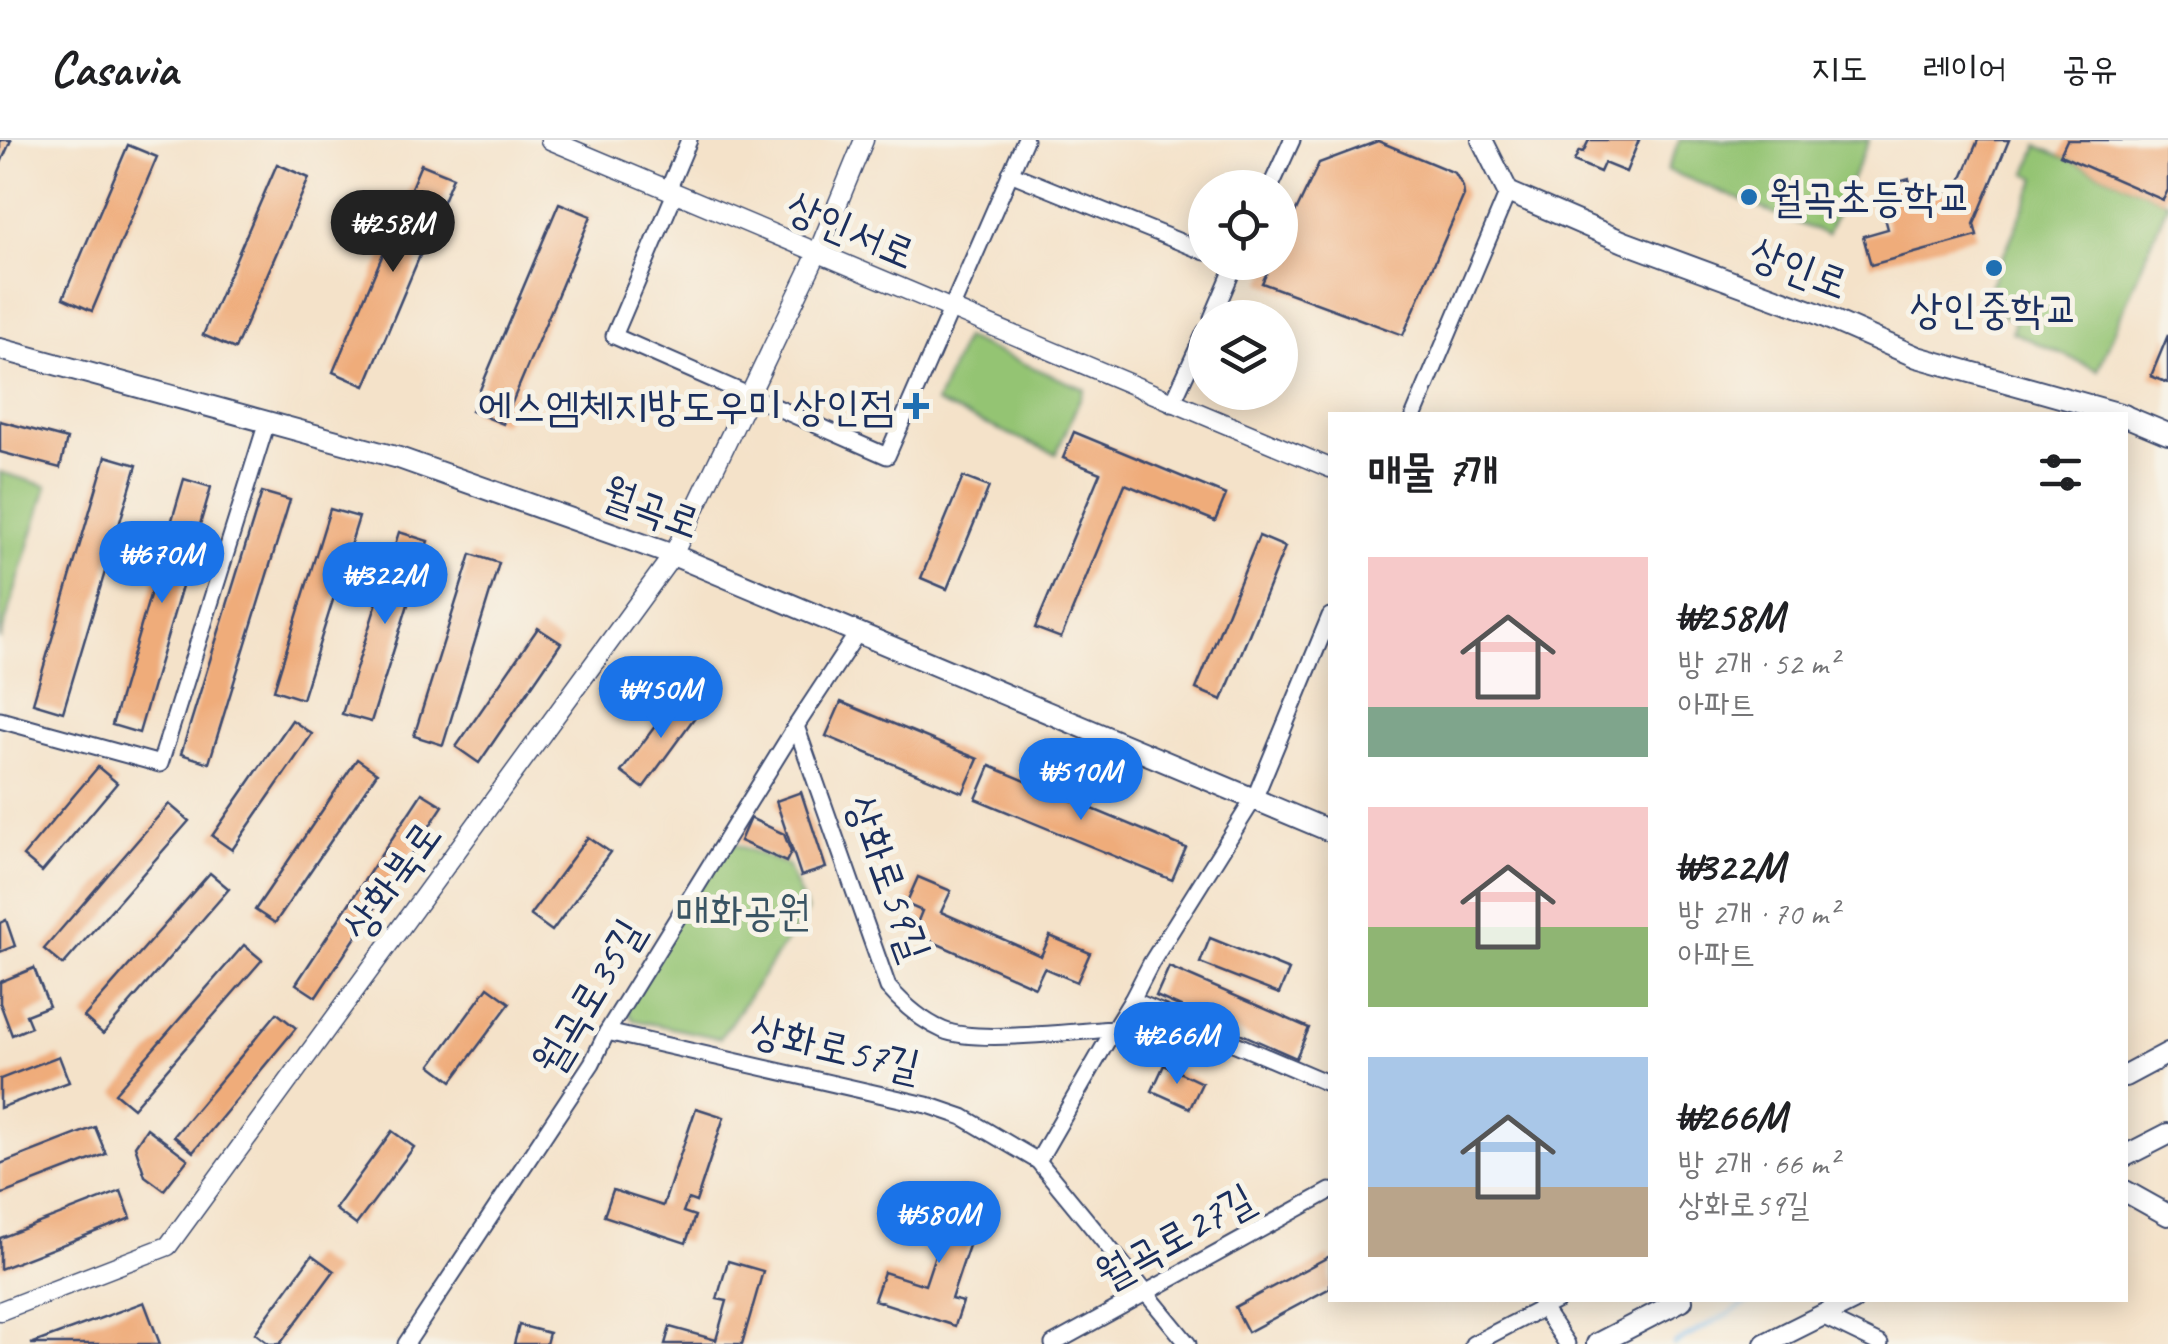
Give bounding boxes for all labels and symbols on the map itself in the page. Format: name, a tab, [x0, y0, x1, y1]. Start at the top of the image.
place label: 월곡초등학교	[1769, 171, 1972, 224]
street label: 상인서로	[778, 179, 924, 281]
marker: 월곡초등학교	[1738, 186, 1760, 208]
pin: ₩258M	[323, 190, 463, 275]
street label: 상인로	[1742, 225, 1856, 311]
marker: 상인중학교	[1983, 257, 2005, 279]
place label: 상인중학교	[1910, 283, 2078, 336]
place label: 에스엠체지방도우미 상인점	[478, 380, 894, 433]
marker: 에스엠체지방도우미 상인점	[903, 393, 929, 419]
street label: 월곡로	[594, 466, 708, 550]
pin: ₩670M	[92, 521, 232, 606]
pin: ₩322M	[315, 542, 455, 627]
pin: ₩450M	[591, 656, 731, 741]
pin: ₩510M	[1011, 738, 1151, 823]
street label: 상화로59길	[834, 788, 942, 968]
street label: 상화북로	[331, 811, 453, 951]
park label: 매화공원	[675, 885, 811, 938]
street label: 월곡로35길	[522, 909, 656, 1085]
pin: ₩266M	[1107, 1002, 1247, 1087]
street label: 상화로57길	[745, 1003, 925, 1093]
street label: 월곡로27길	[1086, 1172, 1264, 1302]
pin: ₩580M	[869, 1181, 1009, 1266]

